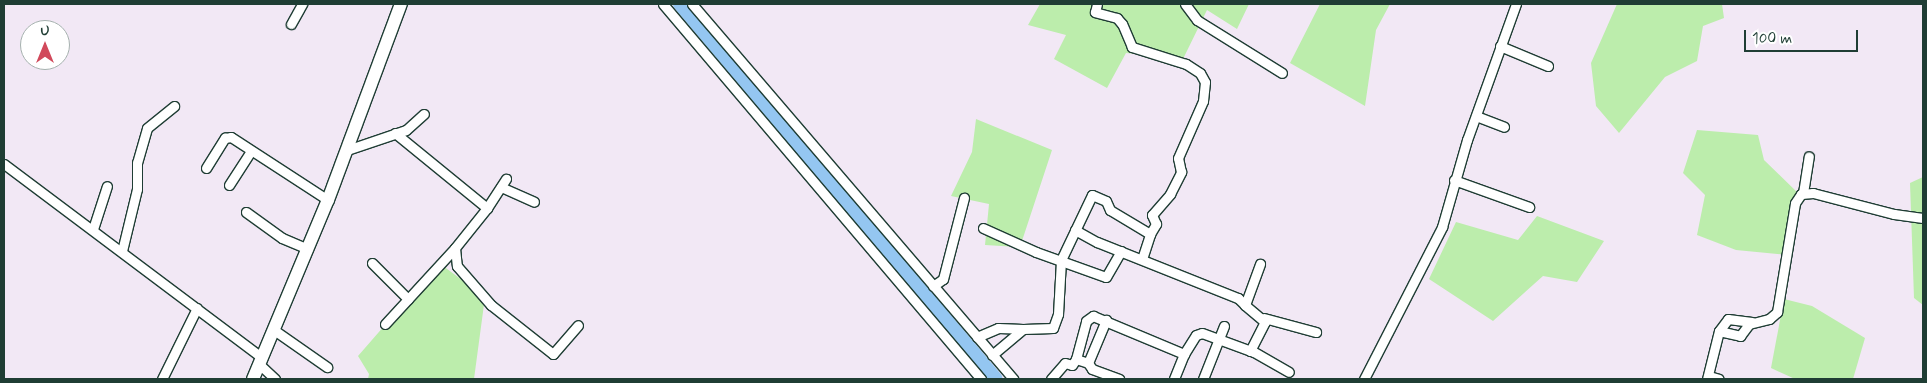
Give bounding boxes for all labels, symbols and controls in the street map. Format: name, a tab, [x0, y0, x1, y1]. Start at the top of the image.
north arrow	[20, 20, 70, 70]
scale bar	[1747, 20, 1861, 52]
text: U	[40, 22, 50, 40]
text: 100 m	[1752, 29, 1792, 49]

